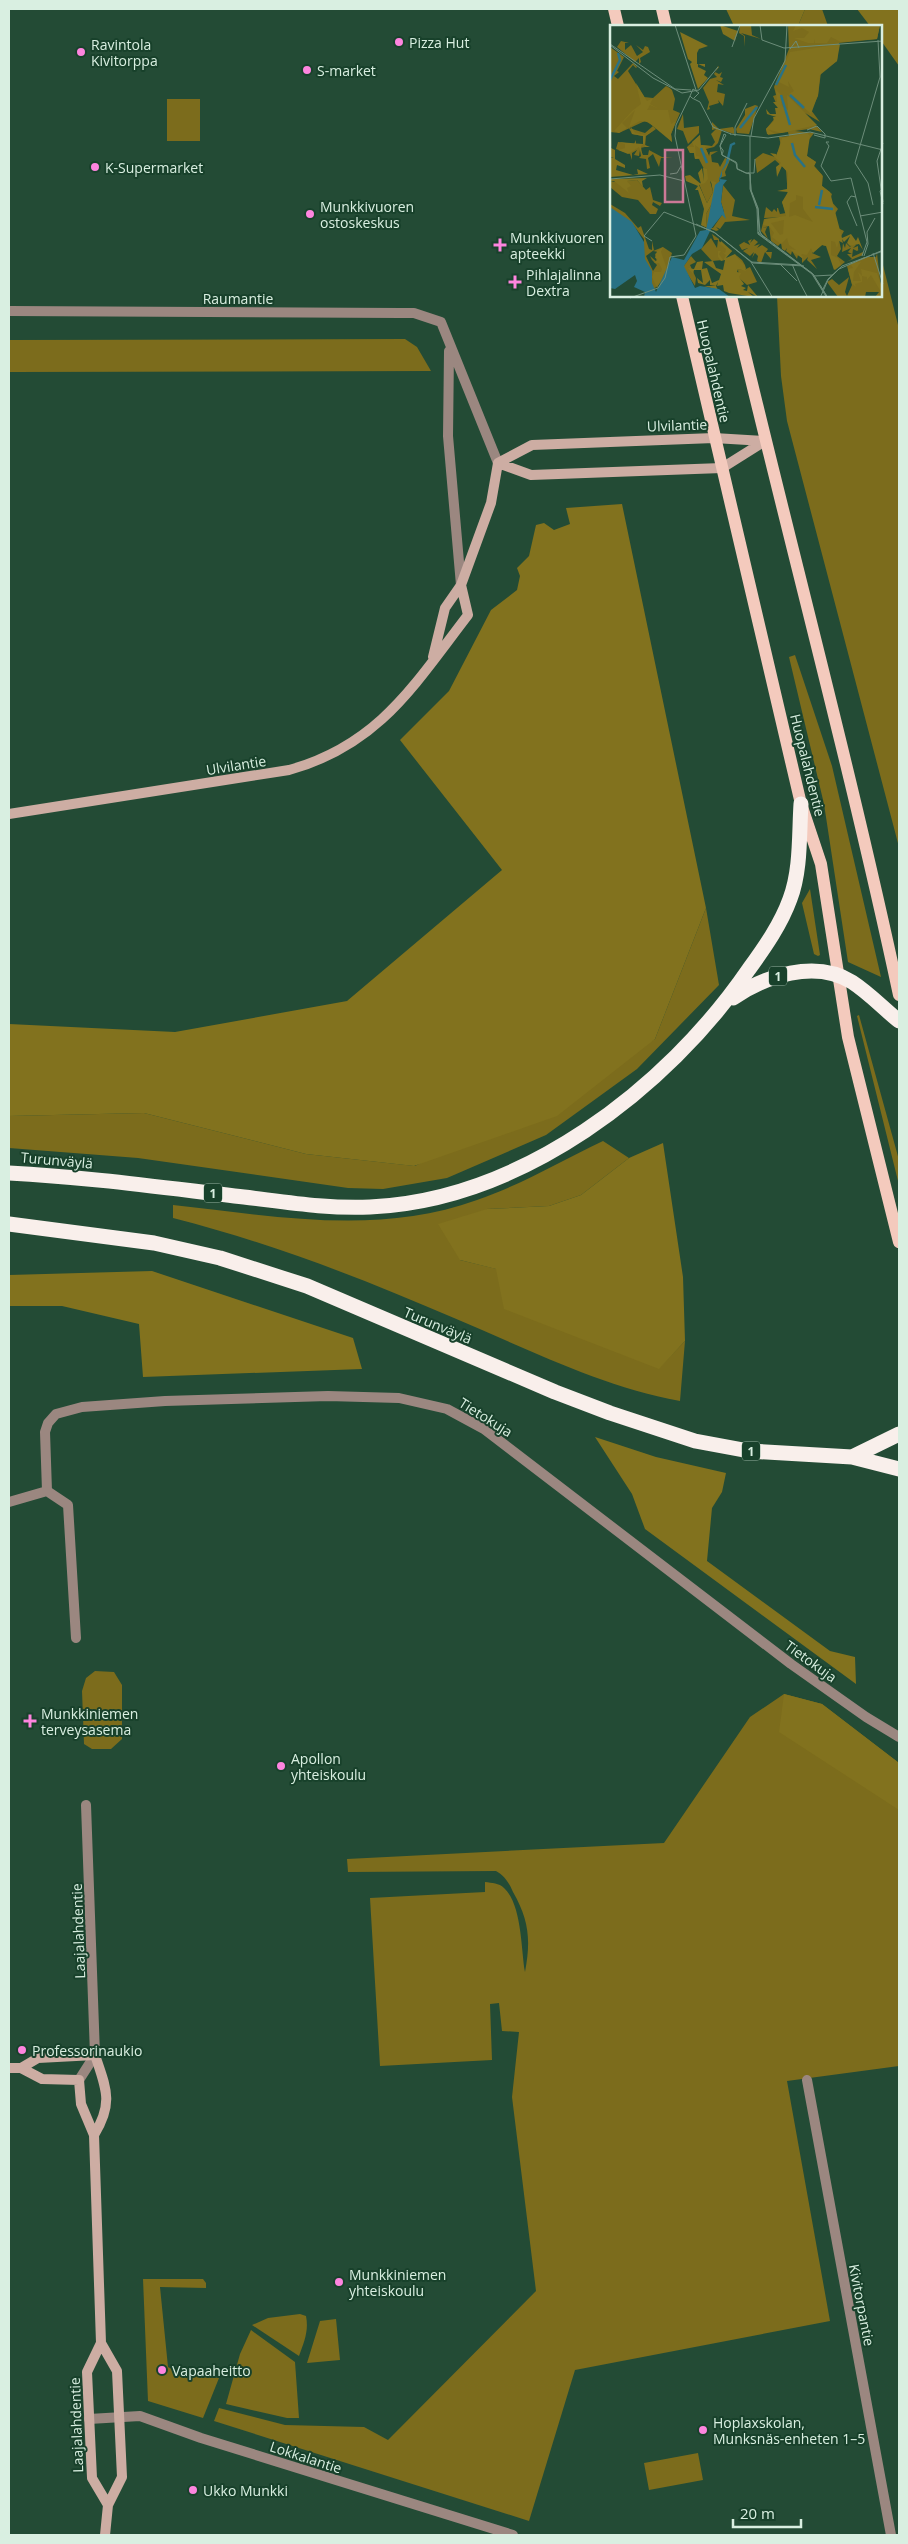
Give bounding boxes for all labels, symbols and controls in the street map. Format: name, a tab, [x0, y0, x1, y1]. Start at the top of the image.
inset map	[610, 25, 883, 298]
place label: Pizza Hut	[409, 33, 469, 52]
place label: Ravintola Kivitorppa	[91, 35, 158, 70]
marker: Pizza Hut	[393, 36, 405, 48]
marker: Ravintola Kivitorppa	[75, 46, 87, 58]
place label: S-market	[317, 61, 376, 80]
marker: S-market	[301, 64, 313, 76]
place label: K-Supermarket	[105, 158, 203, 177]
marker: K-Supermarket	[89, 161, 101, 173]
place label: Munkkivuoren ostoskeskus	[320, 197, 414, 232]
marker: Munkkivuoren ostoskeskus	[304, 208, 316, 220]
place label: Munkkivuoren apteekki	[510, 228, 604, 263]
marker: Munkkivuoren apteekki	[494, 239, 506, 251]
place label: Pihlajalinna Dextra	[526, 265, 601, 300]
marker: Pihlajalinna Dextra	[508, 275, 522, 289]
street label: Raumantie	[203, 289, 273, 308]
street label: Huopalahdentie	[693, 318, 735, 424]
street label: Ulvilantie	[646, 414, 708, 436]
street label: Huopalahdentie	[786, 712, 830, 818]
street label: Ulvilantie	[205, 751, 268, 779]
road number: 1	[769, 966, 787, 986]
street label: Turunväylä	[20, 1147, 94, 1173]
road number: 1	[204, 1184, 222, 1202]
street label: Turunväylä	[401, 1302, 475, 1348]
street label: Tietokuja	[456, 1393, 516, 1441]
road number: 1	[742, 1442, 760, 1460]
street label: Tietokuja	[781, 1636, 841, 1686]
place label: Munkkiniemen terveysasema	[41, 1704, 138, 1739]
marker: Munkkiniemen terveysasema	[23, 1714, 37, 1728]
place label: Apollon yhteiskoulu	[291, 1749, 366, 1784]
marker: Apollon yhteiskoulu	[275, 1760, 287, 1772]
street label: Laajalahdentie	[67, 1883, 89, 1979]
place label: Professorinaukio	[32, 2041, 142, 2060]
marker: Professorinaukio	[16, 2044, 28, 2056]
street label: Kivitorpantie	[845, 2262, 879, 2348]
place label: Munkkiniemen yhteiskoulu	[349, 2265, 446, 2300]
marker: Munkkiniemen yhteiskoulu	[333, 2276, 345, 2288]
place label: Vapaaheitto	[172, 2361, 251, 2380]
marker: Vapaaheitto	[156, 2364, 168, 2376]
street label: Laajalahdentie	[65, 2377, 87, 2473]
place label: Hoplaxskolan, Munksnäs-enheten 1–5	[713, 2413, 865, 2448]
marker: Hoplaxskolan, Munksnäs-enheten 1–5	[697, 2424, 709, 2436]
street label: Lokkalantie	[268, 2436, 344, 2478]
place label: Ukko Munkki	[203, 2481, 288, 2500]
marker: Ukko Munkki	[187, 2484, 199, 2496]
scale bar	[733, 2496, 800, 2528]
text: 20 m	[740, 2503, 775, 2523]

